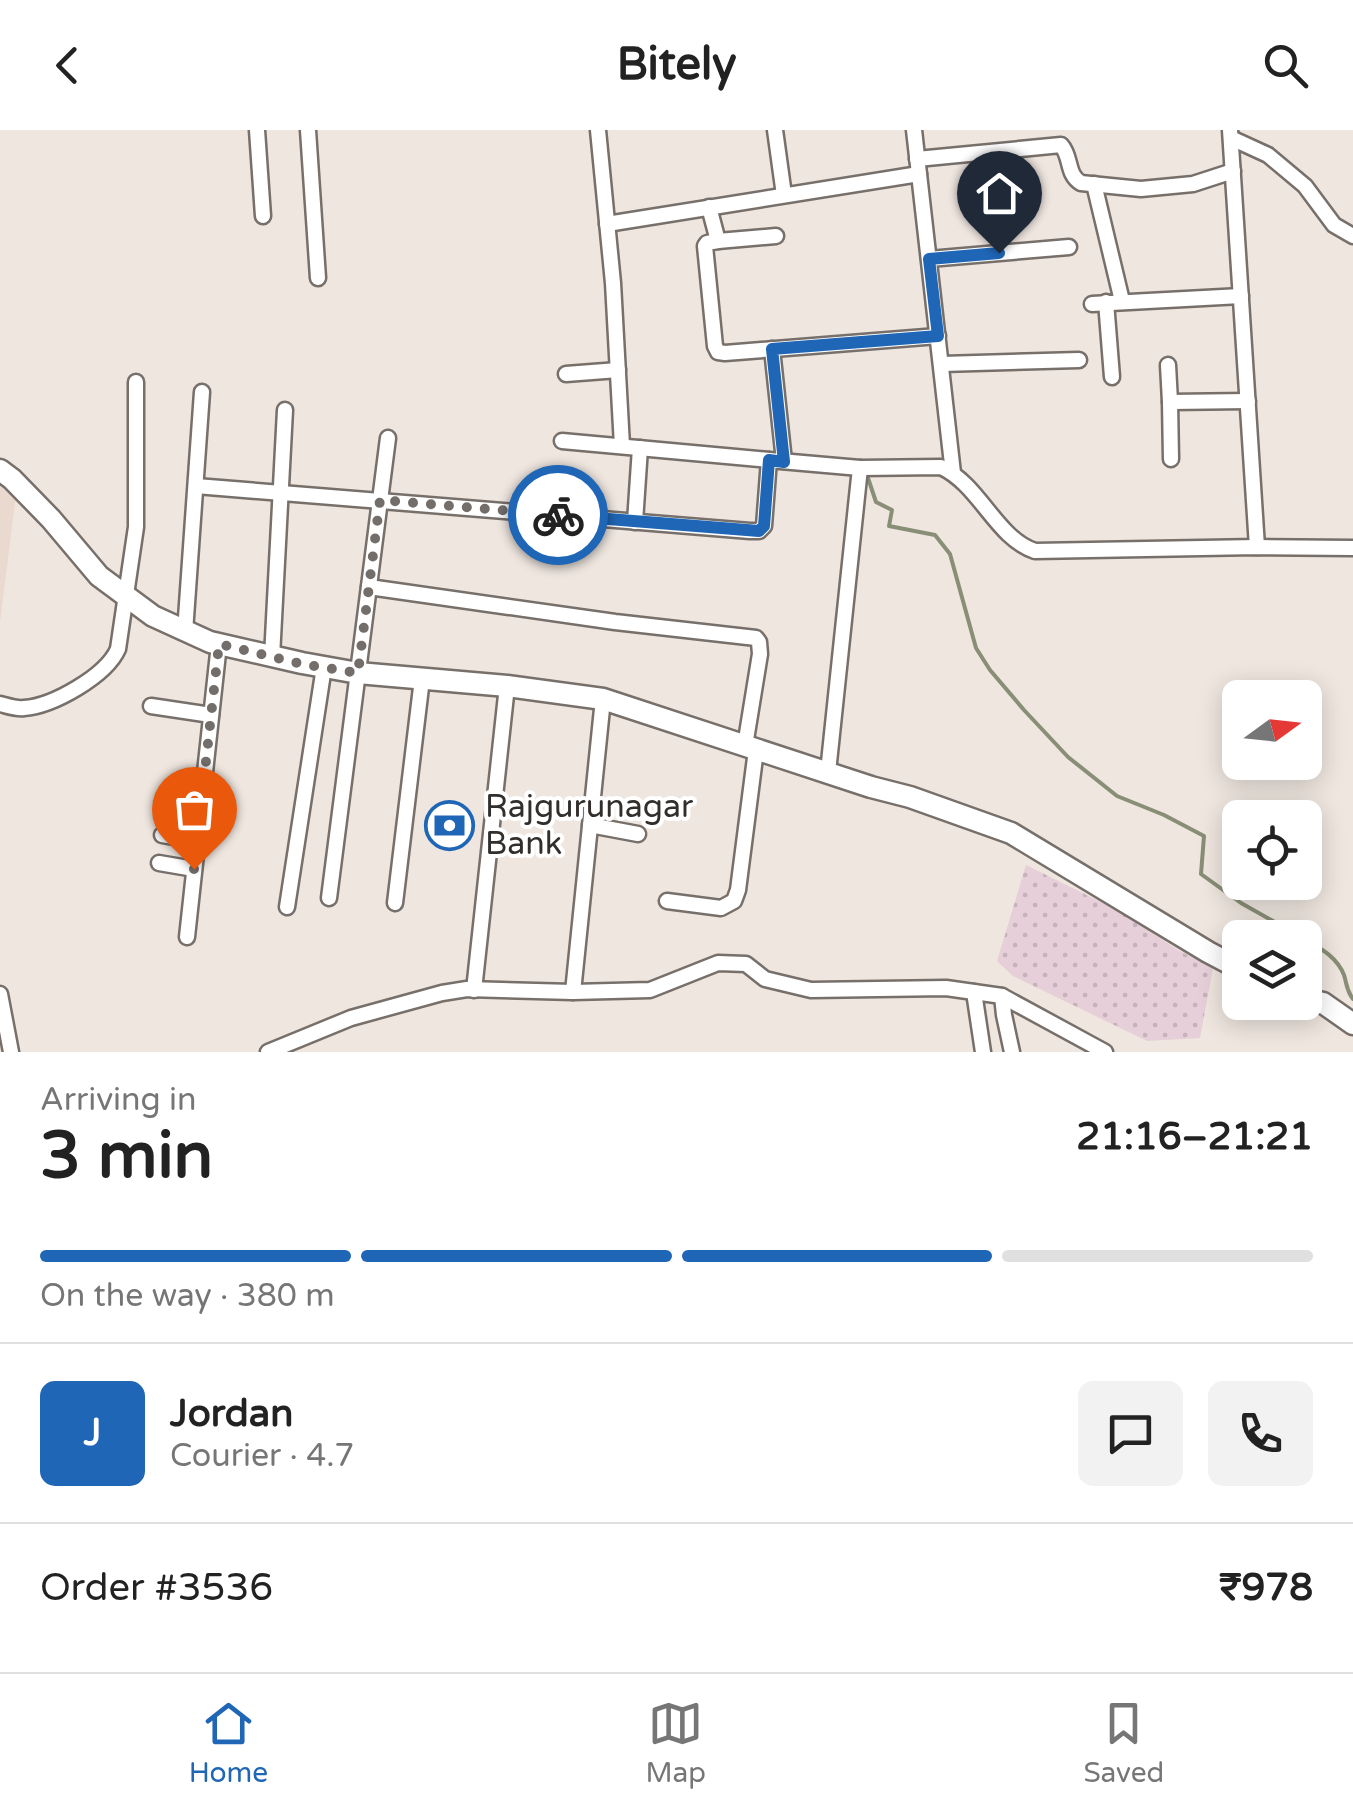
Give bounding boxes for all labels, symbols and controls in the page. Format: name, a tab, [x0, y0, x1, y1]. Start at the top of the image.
icon: back	[40, 38, 95, 93]
text: Bitely	[617, 38, 736, 92]
icon: search	[1258, 38, 1313, 93]
pin	[957, 151, 1042, 254]
icon: home	[972, 166, 1027, 221]
courier	[508, 465, 608, 565]
icon: bike	[531, 488, 586, 543]
north arrow	[1222, 680, 1322, 780]
map controls	[1222, 680, 1322, 1020]
pin	[152, 767, 237, 870]
icon: bag	[167, 782, 222, 837]
place label: Rajgurunagar Bank	[485, 788, 694, 863]
bank icon: Rajgurunagar Bank	[424, 799, 476, 851]
button: locate	[1222, 800, 1322, 900]
button: layers	[1222, 920, 1322, 1020]
text: Arriving in	[40, 1081, 197, 1119]
text: 21:16–21:21	[1076, 1114, 1313, 1160]
text: 3 min	[40, 1117, 213, 1196]
text: On the way · 380 m	[40, 1277, 335, 1315]
button: chat	[1078, 1381, 1183, 1486]
button: phone	[1208, 1381, 1313, 1486]
text: Jordan	[170, 1391, 293, 1437]
text: J	[84, 1410, 101, 1456]
text: Courier · 4.7	[170, 1437, 354, 1475]
text: Order #3536	[40, 1565, 273, 1611]
text: ₹978	[1219, 1565, 1313, 1611]
tab: Home	[189, 1696, 268, 1790]
tab: Map	[645, 1696, 706, 1790]
tab: Saved	[1083, 1696, 1164, 1790]

